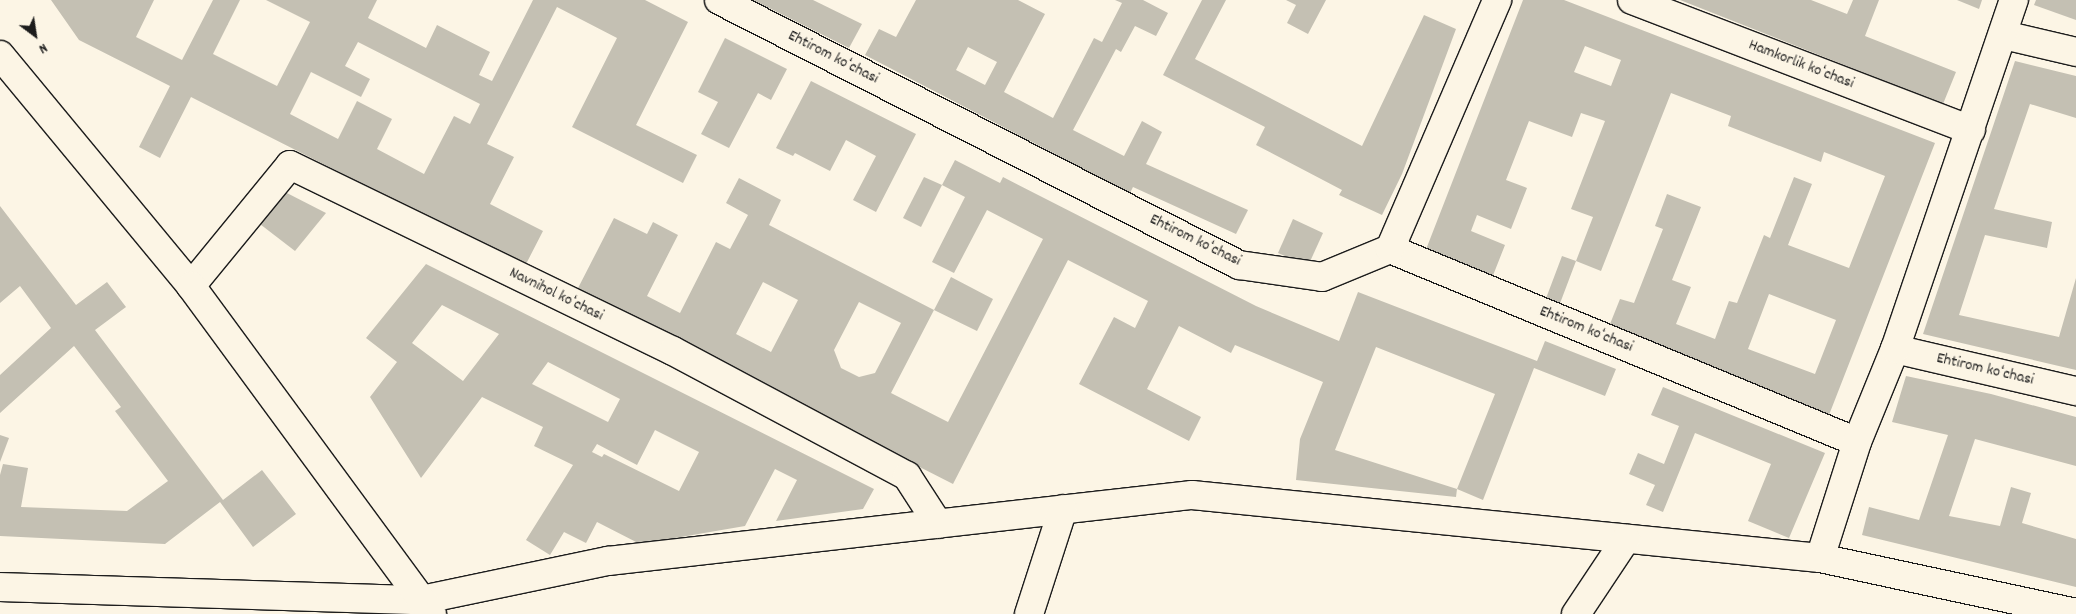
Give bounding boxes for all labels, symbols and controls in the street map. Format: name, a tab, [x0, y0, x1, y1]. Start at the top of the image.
north arrow	[10, 10, 60, 60]
street label: Ehtirom koʻchasi	[784, 27, 882, 89]
street label: Hamkorlik koʻchasi	[1746, 36, 1856, 94]
text: N	[35, 37, 51, 58]
street label: Ehtirom koʻchasi	[1146, 211, 1244, 271]
street label: Navnihol koʻchasi	[506, 264, 606, 326]
street label: Ehtirom koʻchasi	[1536, 303, 1636, 357]
street label: Ehtirom koʻchasi	[1934, 349, 2036, 391]

